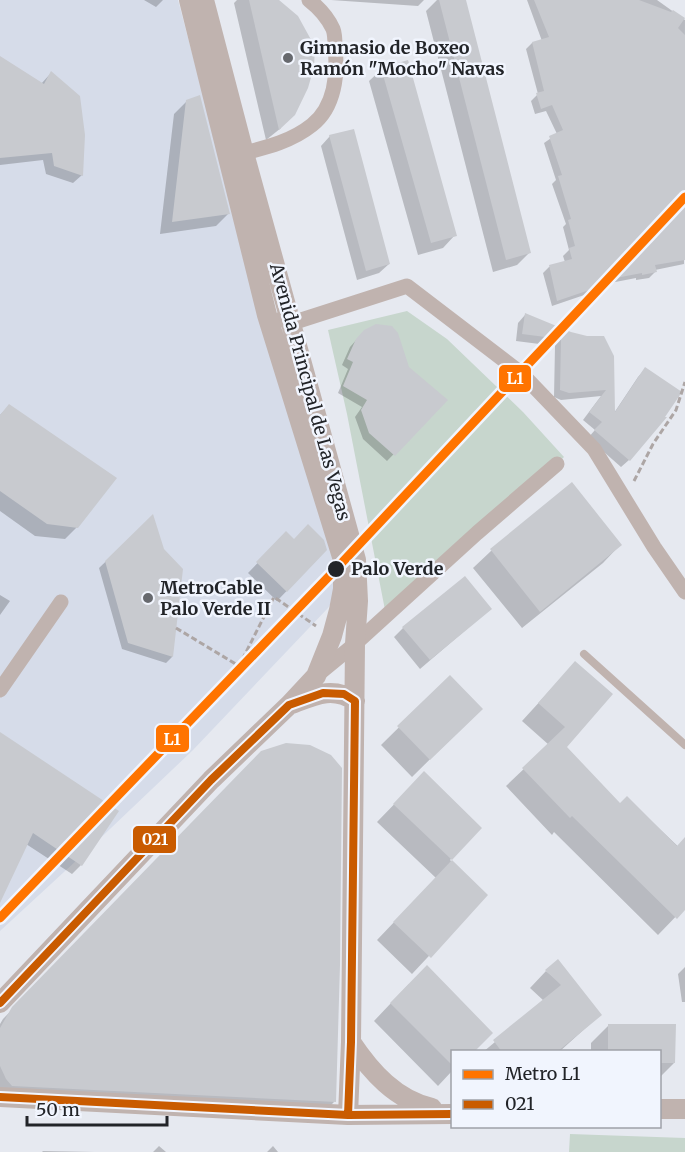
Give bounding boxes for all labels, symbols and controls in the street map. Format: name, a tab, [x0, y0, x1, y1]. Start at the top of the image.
place label: Gimnasio de Boxeo Ramón "Mocho" Navas	[300, 36, 505, 80]
marker: Gimnasio de Boxeo Ramón "Mocho" Navas	[281, 51, 295, 65]
street label: Avenida Principal de Las Vegas	[265, 260, 356, 523]
line badge: L1	[498, 364, 532, 393]
text: L1	[506, 368, 524, 388]
place label: Palo Verde	[351, 557, 444, 580]
marker: Palo Verde	[326, 559, 346, 579]
place label: MetroCable Palo Verde II	[160, 576, 271, 620]
marker: MetroCable Palo Verde II	[141, 591, 155, 605]
line badge: L1	[155, 724, 190, 753]
text: L1	[163, 729, 181, 749]
line badge: 021	[132, 825, 177, 854]
text: 021	[142, 829, 169, 849]
legend	[451, 1050, 661, 1128]
text: Metro L1	[505, 1062, 580, 1085]
scale bar	[27, 1089, 166, 1127]
text: 021	[505, 1092, 534, 1115]
text: 50 m	[36, 1098, 80, 1121]

